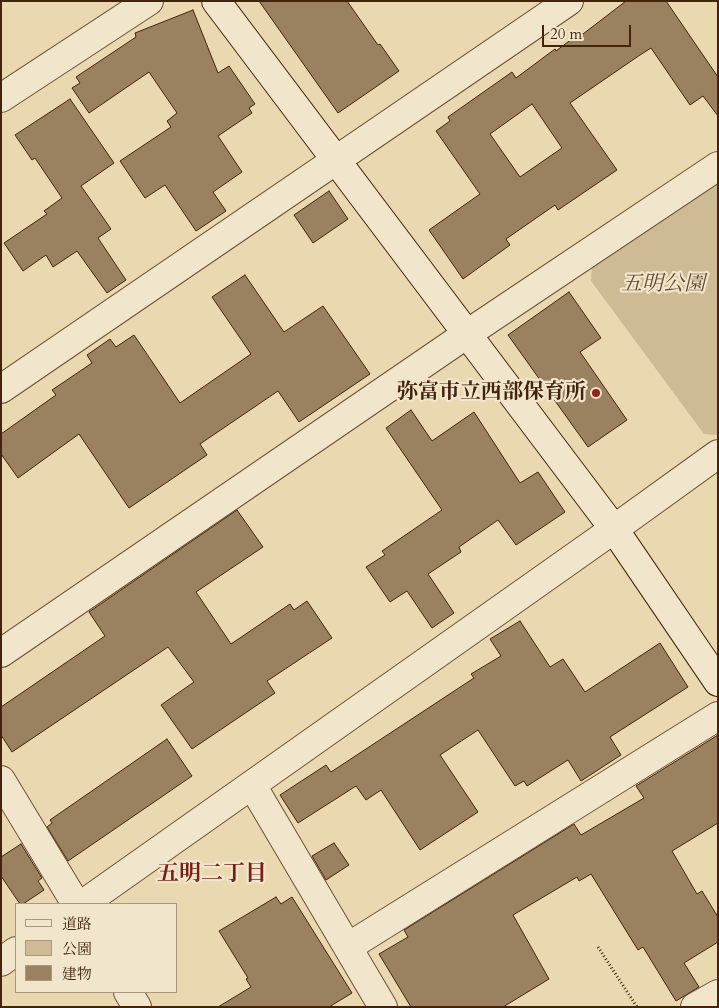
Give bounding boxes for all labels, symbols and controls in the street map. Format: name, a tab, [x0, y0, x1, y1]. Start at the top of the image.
scale bar	[544, 15, 633, 47]
text: 20 m	[550, 24, 582, 44]
park label: 五明公園	[621, 272, 705, 298]
place label: 弥富市立西部保育所	[397, 380, 586, 406]
marker: 弥富市立西部保育所	[590, 387, 602, 399]
district label: 五明二丁目	[157, 862, 267, 888]
legend	[15, 903, 178, 993]
text: 道路	[62, 914, 92, 934]
text: 公園	[62, 939, 92, 959]
text: 建物	[62, 964, 92, 984]

